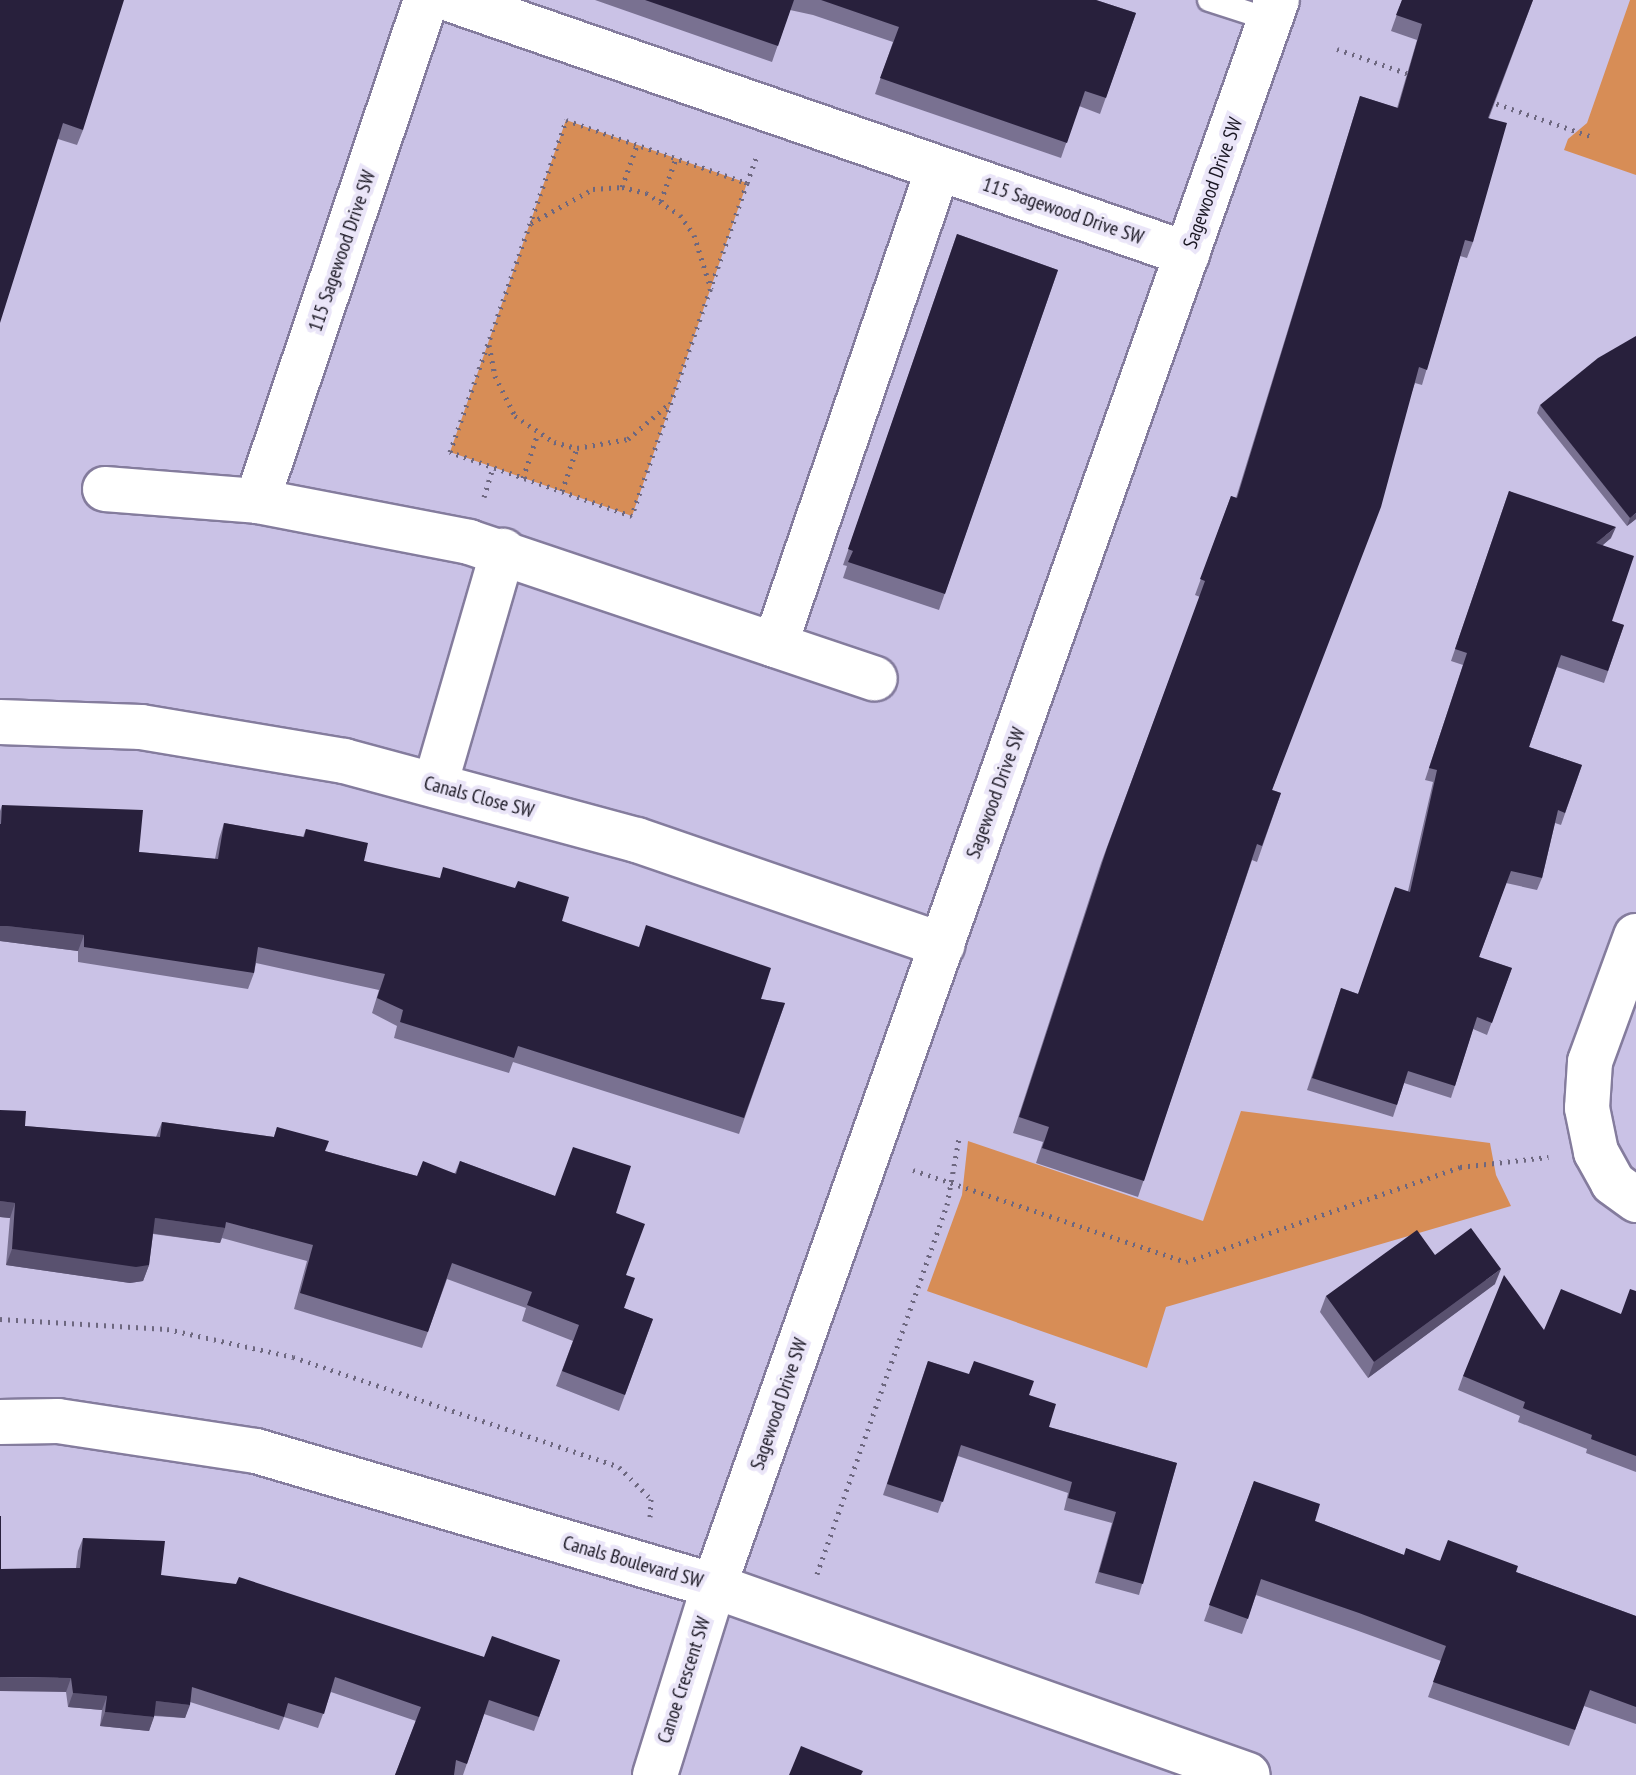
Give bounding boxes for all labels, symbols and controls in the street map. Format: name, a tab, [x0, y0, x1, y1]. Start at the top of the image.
street label: Sagewood Drive SW	[1178, 114, 1248, 252]
street label: 115 Sagewood Drive SW	[303, 167, 381, 335]
street label: 115 Sagewood Drive SW	[979, 172, 1147, 250]
street label: Sagewood Drive SW	[961, 724, 1031, 862]
street label: Canals Close SW	[421, 771, 537, 823]
street label: Sagewood Drive SW	[745, 1335, 813, 1473]
street label: Canals Boulevard SW	[560, 1531, 706, 1593]
street label: Canoe Crescent SW	[652, 1614, 716, 1746]

